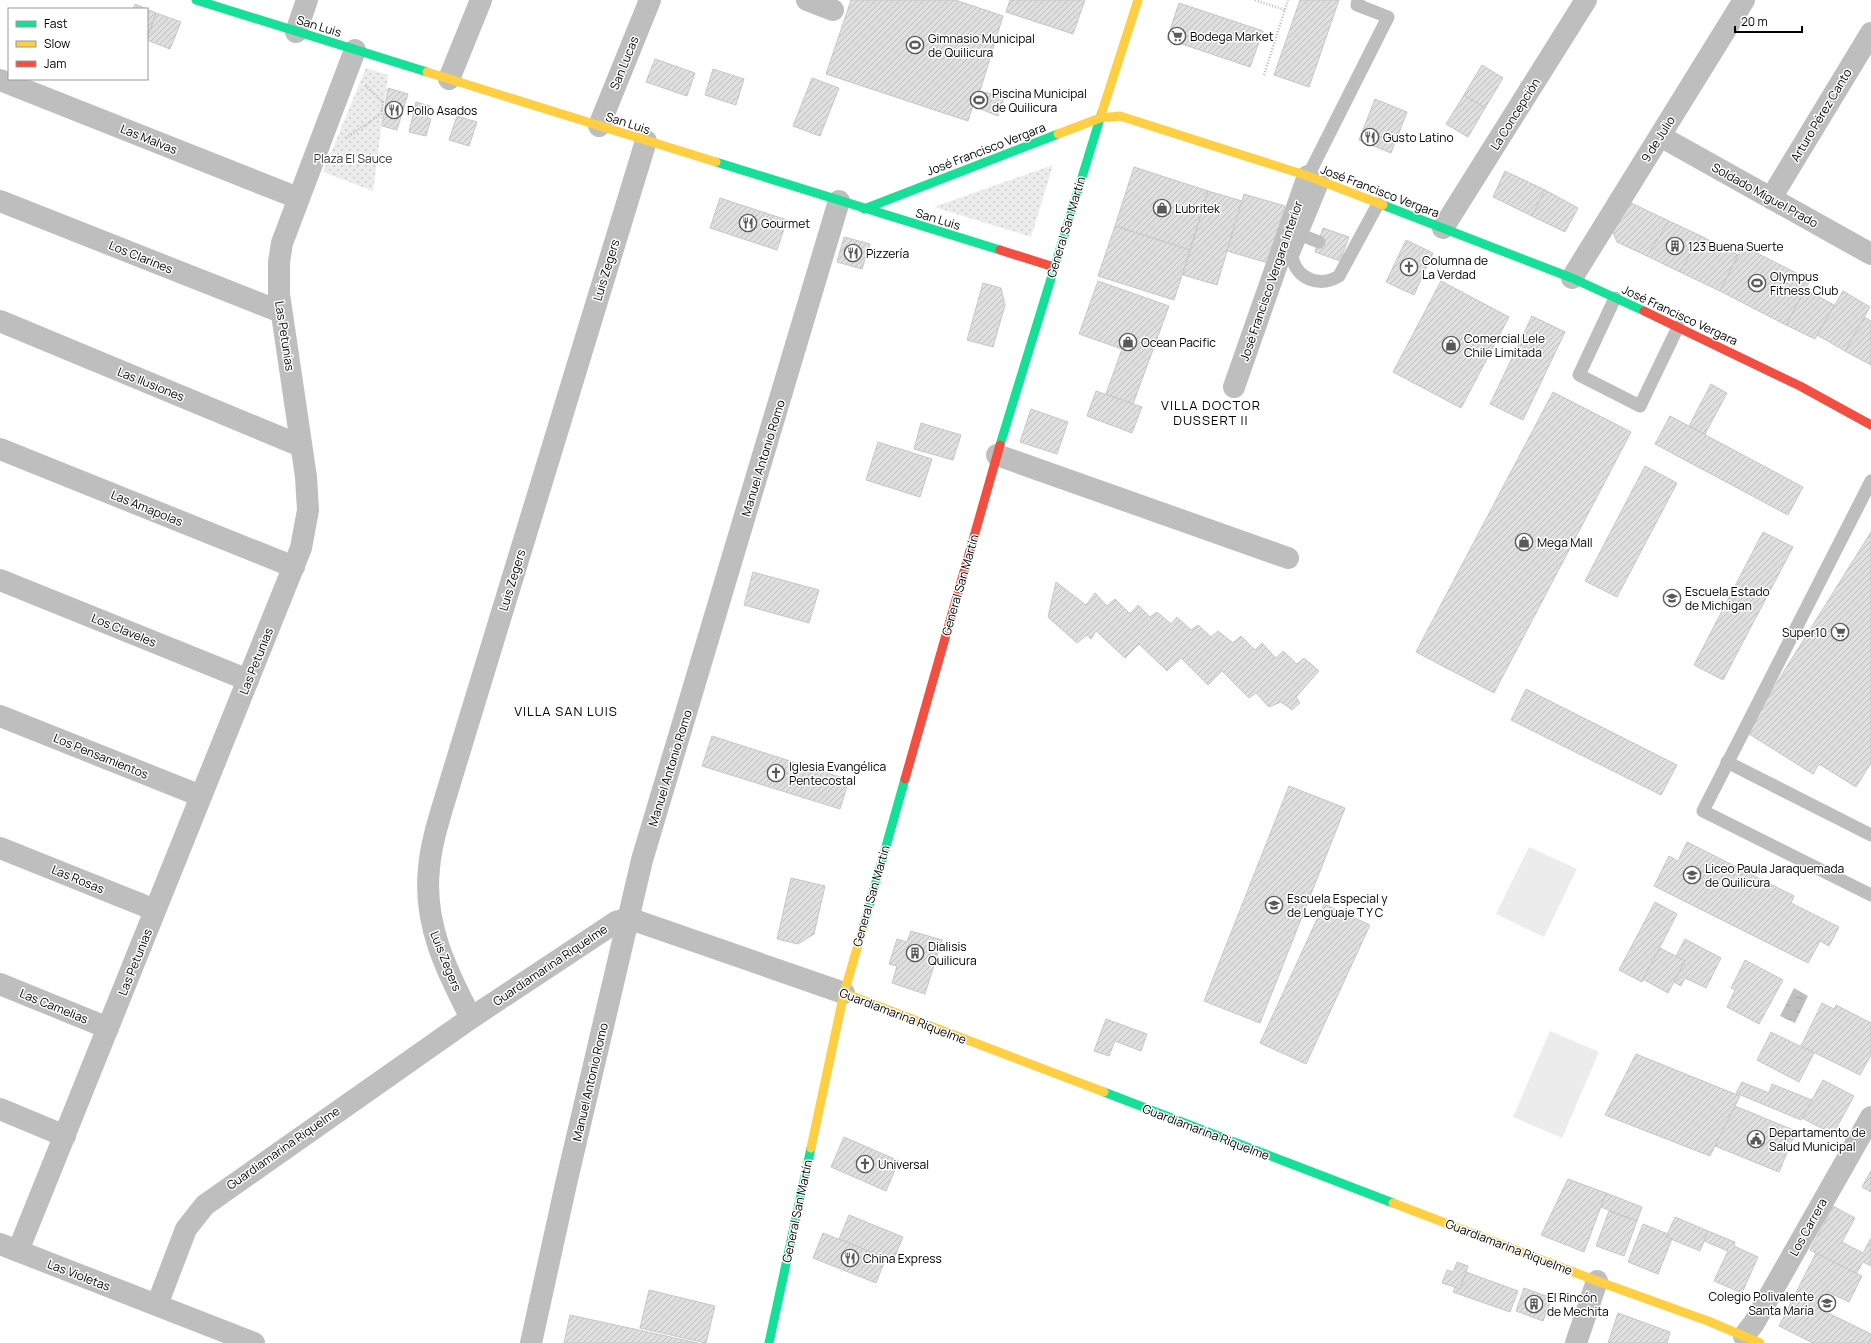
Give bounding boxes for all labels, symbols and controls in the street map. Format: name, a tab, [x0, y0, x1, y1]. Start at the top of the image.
legend	[8, 8, 148, 80]
scale bar	[1735, 8, 1802, 34]
street label: San Luis	[295, 11, 343, 41]
text: 20 m	[1741, 13, 1768, 30]
text: Fast	[44, 15, 68, 32]
supermarket icon: Bodega Market	[1167, 26, 1187, 46]
place label: Bodega Market	[1190, 28, 1274, 45]
place label: Gimnasio Municipal de Quilicura	[928, 30, 1035, 61]
street label: San Lucas	[606, 34, 642, 92]
text: Slow	[44, 35, 70, 52]
sports icon: Gimnasio Municipal de Quilicura	[905, 35, 925, 55]
text: Jam	[44, 55, 66, 72]
street label: Arturo Pérez Canto	[1786, 65, 1856, 165]
street label: La Concepción	[1486, 75, 1544, 153]
place label: Piscina Municipal de Quilicura	[992, 85, 1087, 116]
sports icon: Piscina Municipal de Quilicura	[969, 90, 989, 110]
restaurant icon: Pollo Asados	[384, 100, 404, 120]
place label: Pollo Asados	[407, 102, 477, 119]
street label: San Luis	[604, 108, 652, 138]
street label: 9 de Julio	[1637, 113, 1679, 165]
street label: José Francisco Vergara	[924, 119, 1048, 179]
street label: Las Malvas	[118, 120, 180, 158]
restaurant icon: Gusto Latino	[1360, 127, 1380, 147]
place label: Gusto Latino	[1383, 129, 1454, 146]
park label: Plaza El Sauce	[314, 150, 392, 167]
street label: Soldado Miguel Prado	[1709, 159, 1821, 231]
street label: José Francisco Vergara	[1318, 161, 1442, 221]
street label: General San Martín	[1043, 174, 1089, 280]
shop icon: Lubritek	[1152, 198, 1172, 218]
street label: José Francisco Vergara Interior	[1236, 198, 1307, 363]
place label: Lubritek	[1175, 200, 1221, 217]
street label: San Luis	[914, 204, 962, 234]
restaurant icon: Gourmet	[738, 213, 758, 233]
place label: Gourmet	[761, 215, 810, 232]
street label: Los Clarines	[107, 236, 175, 278]
building icon: 123 Buena Suerte	[1665, 236, 1685, 256]
street label: Luis Zegers	[589, 237, 623, 303]
place label: 123 Buena Suerte	[1688, 238, 1784, 255]
restaurant icon: Pizzería	[843, 243, 863, 263]
place label: Pizzería	[866, 245, 909, 262]
place label: Columna de La Verdad	[1422, 252, 1488, 283]
church icon: Columna de La Verdad	[1399, 257, 1419, 277]
place label: Olympus Fitness Club	[1770, 268, 1838, 299]
sports icon: Olympus Fitness Club	[1747, 273, 1767, 293]
street label: José Francisco Vergara	[1619, 281, 1741, 349]
street label: Las Petunias	[271, 300, 299, 372]
place label: Comercial Lele Chile Limitada	[1464, 330, 1545, 361]
shop icon: Ocean Pacific	[1118, 332, 1138, 352]
place label: Ocean Pacific	[1141, 334, 1216, 351]
shop icon: Comercial Lele Chile Limitada	[1441, 335, 1461, 355]
street label: Las Ilusiones	[115, 363, 187, 405]
district label: VILLA DOCTOR DUSSERT II	[1161, 396, 1261, 429]
street label: Manuel Antonio Romo	[737, 398, 789, 518]
street label: Las Amapolas	[109, 486, 185, 530]
street label: General San Martín	[937, 532, 983, 638]
shop icon: Mega Mall	[1514, 532, 1534, 552]
place label: Mega Mall	[1537, 534, 1593, 551]
street label: Luis Zegers	[495, 547, 529, 613]
place label: Escuela Estado de Michigan	[1685, 583, 1770, 614]
school or university icon: Escuela Estado de Michigan	[1662, 588, 1682, 608]
street label: Los Claveles	[89, 609, 159, 651]
supermarket icon: Super10	[1830, 622, 1850, 642]
place label: Super10	[1782, 624, 1827, 641]
street label: Las Petunias	[235, 625, 277, 697]
district label: VILLA SAN LUIS	[514, 702, 618, 720]
street label: Manuel Antonio Romo	[644, 708, 696, 828]
street label: Los Pensamientos	[51, 729, 151, 783]
place label: Iglesia Evangélica Pentecostal	[789, 758, 886, 789]
church icon: Iglesia Evangélica Pentecostal	[766, 763, 786, 783]
street label: General San Martín	[848, 843, 894, 949]
place label: Liceo Paula Jaraquemada de Quilicura	[1705, 860, 1844, 891]
street label: Las Rosas	[49, 861, 107, 897]
school or university icon: Liceo Paula Jaraquemada de Quilicura	[1682, 865, 1702, 885]
place label: Escuela Especial y de Lenguaje T Y C	[1287, 890, 1388, 921]
school or university icon: Escuela Especial y de Lenguaje T Y C	[1264, 895, 1284, 915]
street label: Guardiamarina Riquelme	[489, 920, 611, 1010]
street label: Las Petunias	[114, 926, 156, 998]
street label: Luis Zegers	[426, 928, 466, 994]
place label: Dialisis Quilicura	[928, 938, 977, 969]
building icon: Dialisis Quilicura	[905, 943, 925, 963]
street label: Guardiamarina Riquelme	[837, 984, 969, 1048]
street label: Las Camelias	[17, 985, 91, 1027]
street label: Manuel Antonio Romo	[568, 1021, 612, 1143]
street label: Guardiamarina Riquelme	[1140, 1100, 1272, 1164]
street label: Guardiamarina Riquelme	[223, 1102, 343, 1194]
place label: Departamento de Salud Municipal	[1769, 1124, 1866, 1155]
public building icon: Departamento de Salud Municipal	[1746, 1129, 1766, 1149]
church icon: Universal	[855, 1154, 875, 1174]
place label: Universal	[878, 1156, 929, 1173]
street label: General San Martín	[778, 1158, 816, 1264]
street label: Los Carrera	[1785, 1195, 1831, 1259]
street label: Guardiamarina Riquelme	[1443, 1215, 1575, 1279]
restaurant icon: China Express	[840, 1248, 860, 1268]
place label: China Express	[863, 1250, 942, 1267]
street label: Las Violetas	[45, 1255, 113, 1295]
place label: Colegio Polivalente Santa María	[1708, 1288, 1814, 1319]
place label: El Rincón de Mechita	[1547, 1289, 1609, 1320]
school or university icon: Colegio Polivalente Santa María	[1817, 1293, 1837, 1313]
building icon: El Rincón de Mechita	[1524, 1294, 1544, 1314]

